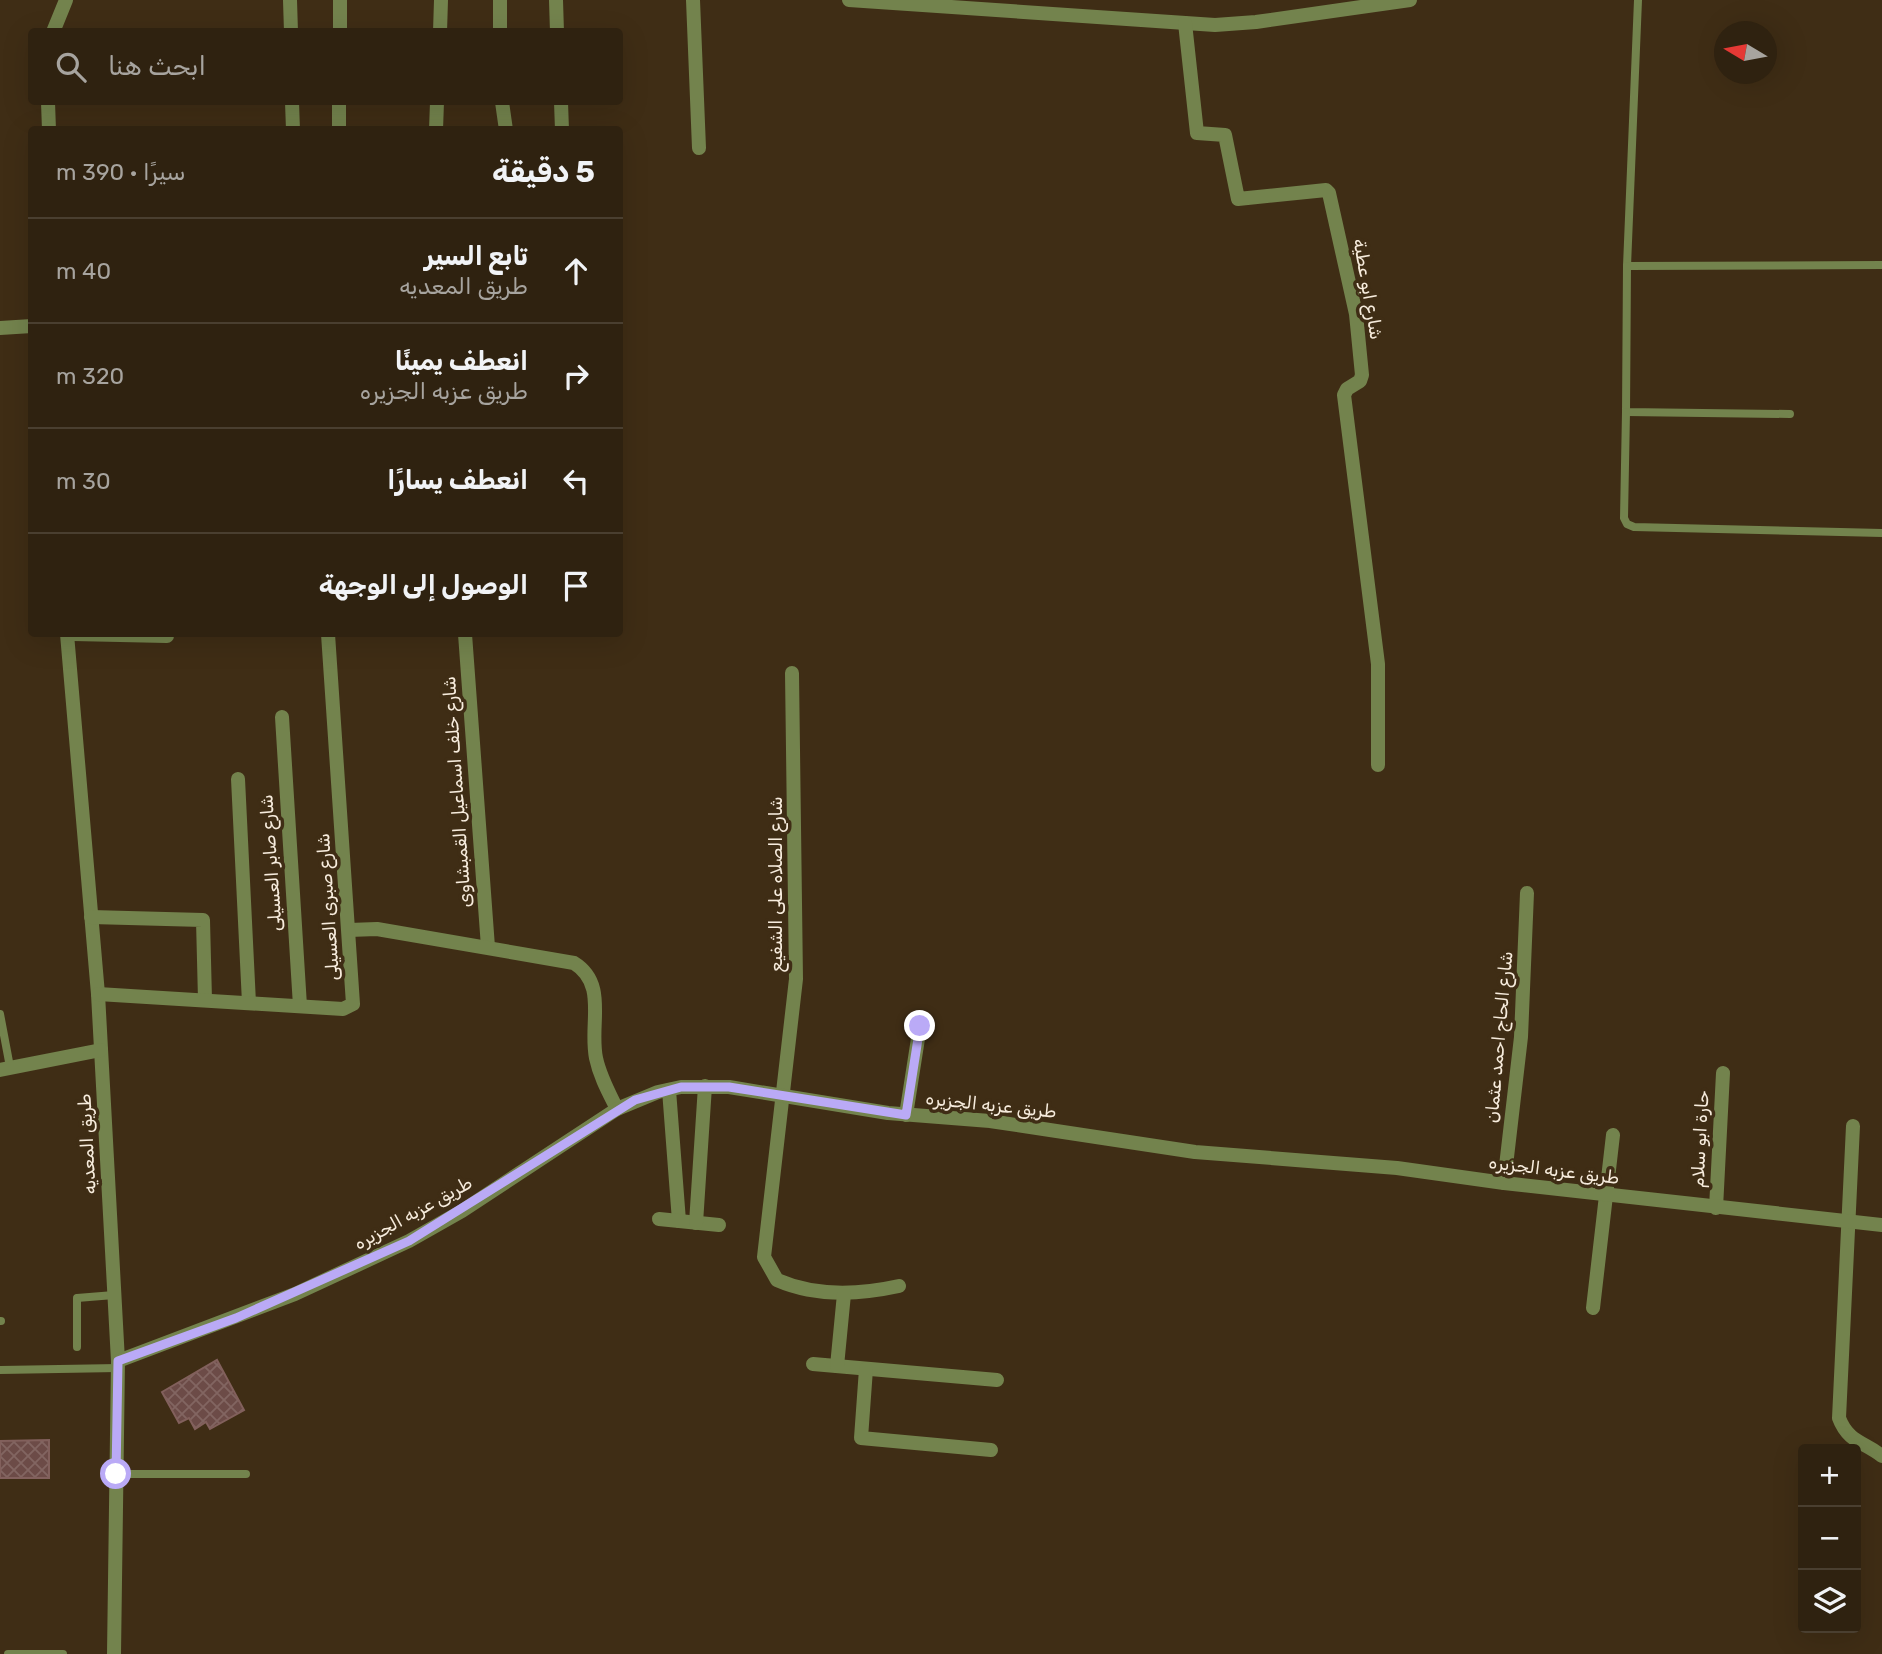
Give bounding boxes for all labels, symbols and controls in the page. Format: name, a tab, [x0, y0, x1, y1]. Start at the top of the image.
north arrow	[1714, 21, 1777, 84]
search box	[28, 28, 623, 105]
icon: search	[52, 48, 90, 86]
text: ابحث هنا	[108, 51, 206, 82]
text: 5 دقيقة	[492, 154, 595, 190]
text: سيرًا · 390 m	[56, 158, 186, 186]
street label: شارع ابو عطية	[1347, 237, 1388, 341]
text: تابع السير	[424, 241, 528, 272]
icon: ahead	[557, 252, 595, 290]
text: 40 m	[56, 257, 111, 285]
text: طريق المعديه	[399, 272, 528, 300]
text: انعطف يمينًا	[395, 346, 528, 377]
icon: right	[557, 357, 595, 395]
text: 320 m	[56, 362, 124, 390]
text: طريق عزبه الجزيره	[360, 377, 528, 405]
icon: left	[557, 462, 595, 500]
text: انعطف يسارًا	[387, 465, 528, 496]
text: 30 m	[56, 467, 111, 495]
icon: arrive	[557, 567, 595, 605]
text: الوصول إلى الوجهة	[319, 570, 528, 601]
street label: شارع خلف اسماعيل القمبشاوى	[438, 675, 477, 909]
street label: شارع صابر العسيلى	[255, 794, 288, 932]
street label: شارع الصلاه على الشفيع	[765, 796, 789, 972]
street label: شارع صبرى العسيلى	[312, 833, 345, 981]
street label: شارع الحاج احمد عثمان	[1481, 950, 1518, 1124]
route end	[904, 1010, 935, 1041]
street label: طريق عزبه الجزيره	[924, 1087, 1058, 1123]
street label: حارة ابو سلام	[1686, 1090, 1714, 1188]
street label: طريق المعديه	[73, 1093, 101, 1195]
street label: طريق عزبه الجزيره	[1487, 1151, 1621, 1189]
street label: طريق عزبه الجزيره	[350, 1171, 476, 1255]
map controls	[1798, 1444, 1861, 1633]
button: +	[1798, 1444, 1861, 1507]
route start	[100, 1458, 131, 1489]
button: −	[1798, 1507, 1861, 1570]
button: layers	[1798, 1570, 1861, 1633]

